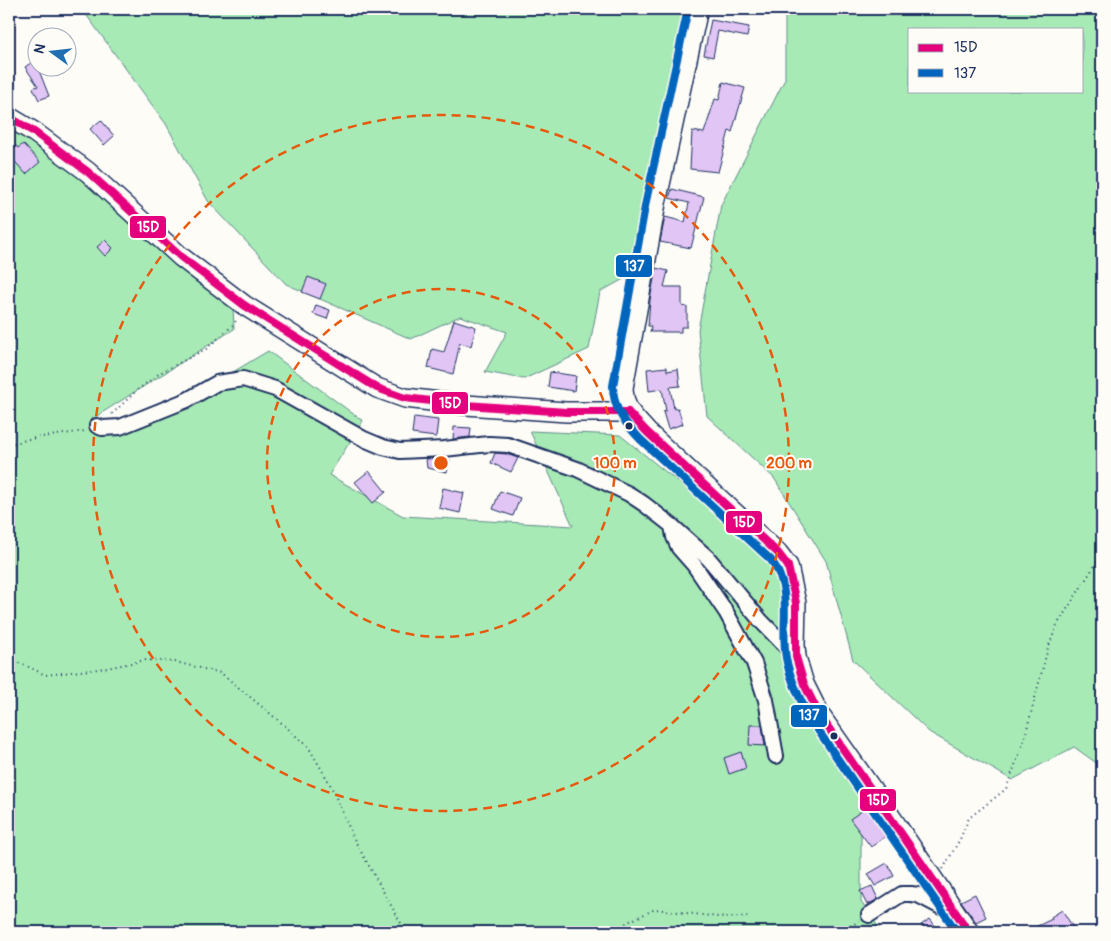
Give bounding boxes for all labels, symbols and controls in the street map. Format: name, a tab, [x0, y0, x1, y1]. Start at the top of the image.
north arrow	[28, 28, 78, 78]
legend	[908, 28, 1084, 92]
text: 15D	[954, 38, 977, 57]
text: N	[30, 42, 49, 56]
text: 137	[954, 64, 976, 83]
line badge: 15D	[129, 215, 167, 239]
text: 15D	[137, 219, 159, 236]
line badge: 137	[615, 254, 653, 278]
text: 137	[624, 258, 645, 275]
line badge: 15D	[431, 391, 469, 415]
text: 15D	[439, 395, 461, 412]
unlabelled marker	[624, 421, 634, 431]
centre of rings	[432, 454, 450, 472]
text: 100 m	[594, 454, 636, 473]
text: 200 m	[766, 454, 812, 473]
line badge: 15D	[725, 510, 763, 534]
text: 15D	[733, 514, 755, 531]
line badge: 137	[790, 704, 828, 728]
text: 137	[799, 707, 820, 724]
unlabelled marker	[829, 731, 839, 741]
line badge: 15D	[859, 788, 897, 812]
text: 15D	[867, 792, 889, 809]

